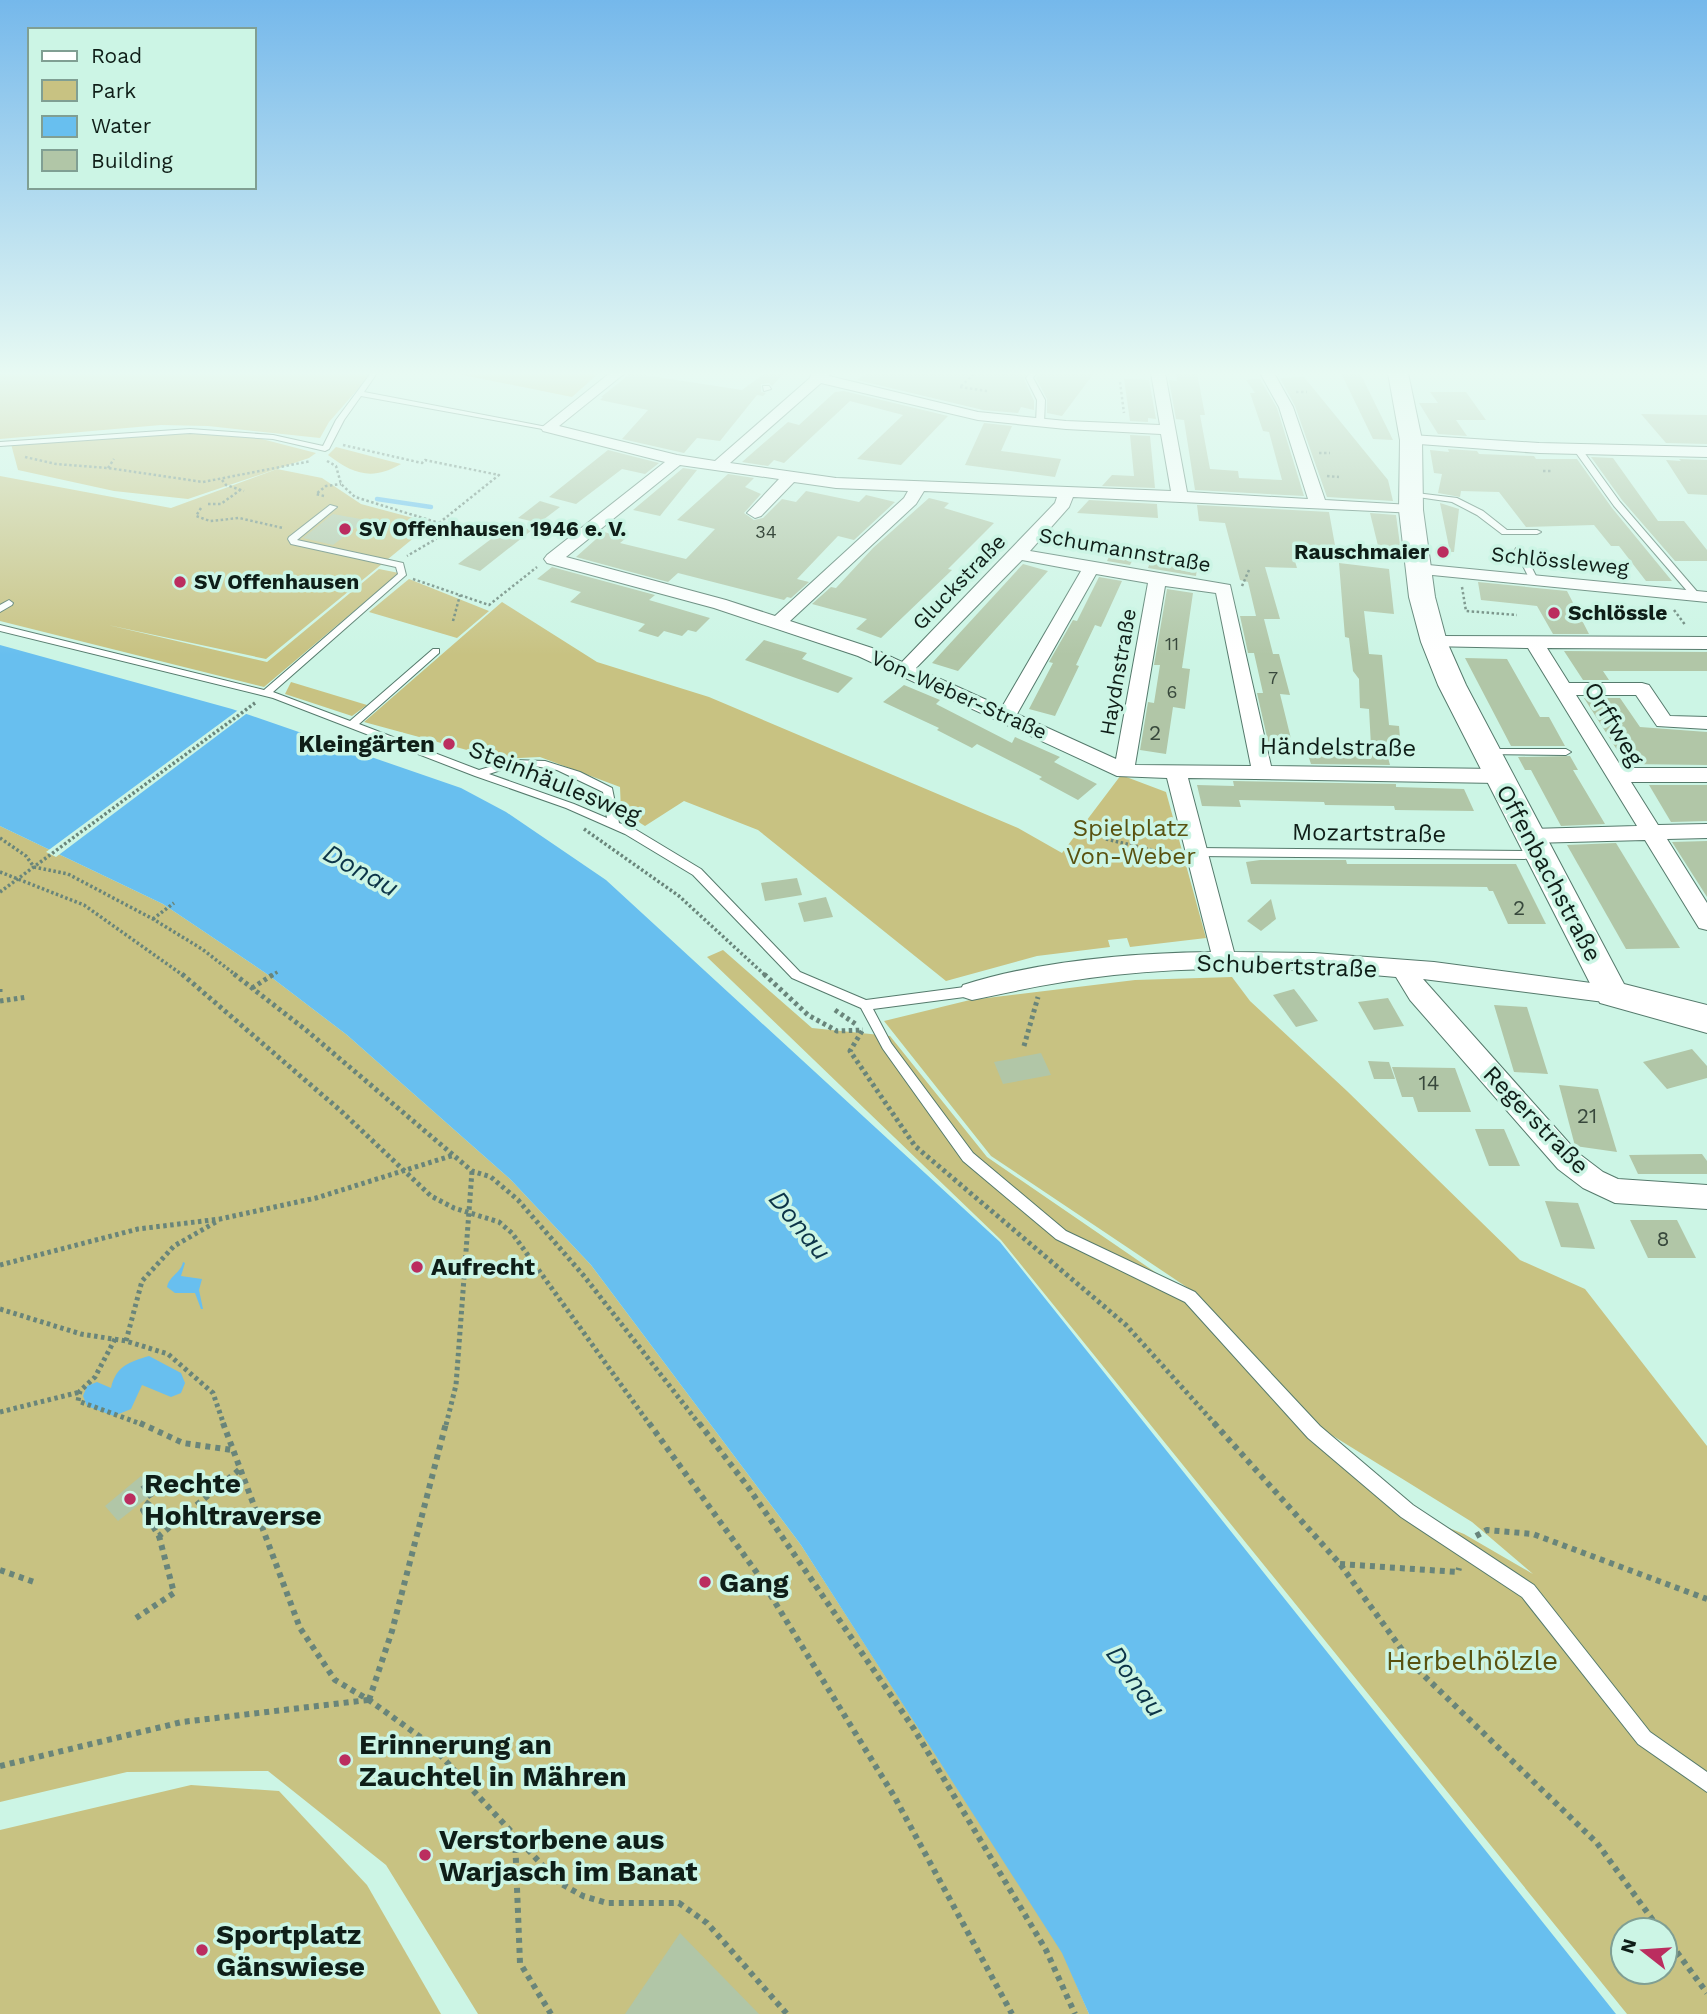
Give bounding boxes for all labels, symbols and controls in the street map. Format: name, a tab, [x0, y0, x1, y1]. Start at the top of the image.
legend	[28, 28, 256, 189]
text: Road	[91, 43, 142, 68]
text: Park	[91, 78, 136, 103]
text: Water	[91, 113, 152, 138]
text: Building	[91, 148, 173, 173]
place label: SV Offenhausen 1946 e. V.	[359, 516, 626, 541]
marker: SV Offenhausen 1946 e. V.	[337, 521, 353, 537]
house number: 34	[755, 521, 777, 542]
street label: Schumannstraße	[1037, 522, 1213, 577]
street label: Gluckstraße	[907, 529, 1010, 635]
place label: Rauschmaier	[1294, 539, 1429, 564]
street label: Schlössleweg	[1490, 541, 1631, 580]
marker: Rauschmaier	[1435, 544, 1451, 560]
place label: SV Offenhausen	[194, 569, 359, 594]
marker: SV Offenhausen	[172, 574, 188, 590]
place label: Schlössle	[1568, 600, 1667, 625]
marker: Schlössle	[1546, 605, 1562, 621]
street label: Haydnstraße	[1094, 606, 1141, 737]
house number: 11	[1165, 633, 1179, 654]
street label: Von-Weber-Straße	[867, 645, 1051, 745]
house number: 7	[1268, 667, 1278, 688]
street label: Orffweg	[1578, 677, 1650, 771]
house number: 6	[1167, 681, 1177, 702]
house number: 2	[1149, 720, 1161, 745]
place label: Kleingärten	[298, 730, 435, 758]
street label: Händelstraße	[1259, 732, 1417, 762]
street label: Steinhäulesweg	[465, 735, 645, 829]
marker: Kleingärten	[441, 736, 457, 752]
street label: Offenbachstraße	[1491, 780, 1607, 966]
park label: Spielplatz Von-Weber	[1066, 814, 1196, 870]
street label: Mozartstraße	[1292, 818, 1446, 848]
water label: Donau	[318, 837, 404, 903]
house number: 2	[1513, 895, 1525, 920]
street label: Schubertstraße	[1196, 949, 1378, 983]
street label: Regerstraße	[1477, 1060, 1595, 1180]
house number: 14	[1418, 1070, 1440, 1095]
house number: 21	[1577, 1103, 1597, 1128]
water label: Donau	[763, 1184, 837, 1266]
house number: 8	[1657, 1226, 1669, 1251]
place label: Aufrecht	[431, 1253, 535, 1281]
marker: Aufrecht	[409, 1259, 425, 1275]
place label: Rechte Hohltraverse	[144, 1467, 322, 1532]
marker: Rechte Hohltraverse	[122, 1491, 138, 1507]
place label: Gang	[719, 1566, 789, 1599]
marker: Gang	[697, 1574, 713, 1590]
water label: Donau	[1100, 1639, 1172, 1723]
park label: Herbelhölzle	[1386, 1644, 1558, 1677]
place label: Erinnerung an Zauchtel in Mähren	[359, 1728, 627, 1793]
marker: Erinnerung an Zauchtel in Mähren	[337, 1752, 353, 1768]
place label: Verstorbene aus Warjasch im Banat	[439, 1823, 698, 1888]
marker: Verstorbene aus Warjasch im Banat	[417, 1847, 433, 1863]
north arrow	[1609, 1916, 1679, 1986]
place label: Sportplatz Gänswiese	[216, 1918, 365, 1983]
text: N	[1615, 1936, 1641, 1956]
marker: Sportplatz Gänswiese	[194, 1942, 210, 1958]

